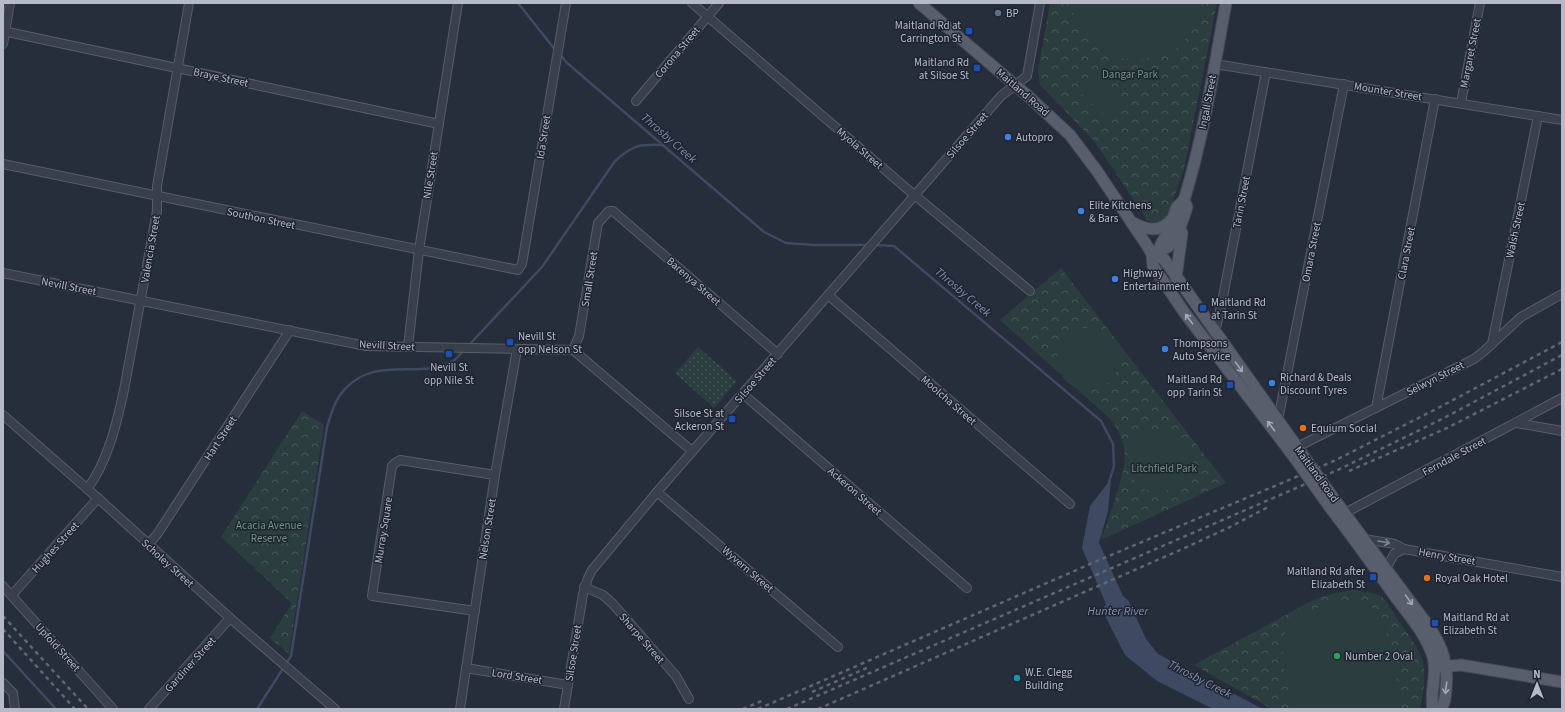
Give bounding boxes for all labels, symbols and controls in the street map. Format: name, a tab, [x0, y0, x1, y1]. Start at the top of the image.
place label: BP	[1006, 6, 1019, 21]
marker: BP	[993, 8, 1003, 18]
street label: Margaret Street	[1456, 17, 1485, 89]
place label: Maitland Rd at Carrington St	[895, 18, 961, 46]
street label: Corona Street	[651, 23, 704, 81]
marker: Maitland Rd at Carrington St	[964, 26, 974, 36]
place label: Maitland Rd at Silsoe St	[914, 55, 969, 83]
marker: Maitland Rd at Silsoe St	[972, 63, 982, 73]
street label: Braye Street	[192, 64, 250, 91]
street label: Maitland Road	[993, 65, 1053, 120]
park label: Dangar Park	[1102, 67, 1158, 82]
street label: Ingall Street	[1195, 73, 1220, 131]
street label: Mounter Street	[1353, 79, 1423, 104]
water label: Throsby Creek	[637, 109, 701, 168]
street label: Silsoe Street	[943, 109, 992, 162]
street label: Ida Street	[533, 114, 554, 160]
street label: Myola Street	[833, 124, 886, 173]
place label: Autopro	[1016, 130, 1053, 145]
marker: Autopro	[1003, 132, 1013, 142]
street label: Nile Street	[419, 150, 442, 200]
street label: Tarin Street	[1229, 174, 1254, 230]
place label: Elite Kitchens & Bars	[1089, 198, 1152, 226]
street label: Walsh Street	[1502, 200, 1529, 260]
street label: Southon Street	[225, 204, 297, 233]
marker: Elite Kitchens & Bars	[1076, 206, 1086, 216]
street label: Valencia Street	[137, 214, 164, 284]
street label: Omara Street	[1298, 221, 1325, 283]
street label: Clara Street	[1394, 225, 1419, 281]
street label: Small Street	[578, 250, 601, 308]
street label: Barenya Street	[663, 254, 724, 309]
water label: Throsby Creek	[931, 264, 995, 321]
place label: Highway Entertainment	[1123, 266, 1190, 294]
street label: Nevill Street	[40, 274, 98, 299]
marker: Highway Entertainment	[1110, 274, 1120, 284]
place label: Maitland Rd at Tarin St	[1211, 295, 1266, 323]
marker: Maitland Rd at Tarin St	[1198, 303, 1208, 313]
one-way arrow	[1185, 314, 1193, 325]
place label: Nevill St opp Nelson St	[518, 329, 582, 357]
place label: Thompsons Auto Service	[1173, 336, 1231, 364]
street label: Nevill Street	[359, 337, 416, 354]
marker: Nevill St opp Nelson St	[505, 337, 515, 347]
marker: Thompsons Auto Service	[1160, 344, 1170, 354]
marker: Nevill St opp Nile St	[444, 349, 454, 359]
street label: Silsoe Street	[731, 354, 780, 407]
street label: Selwyn Street	[1404, 357, 1467, 399]
place label: Nevill St opp Nile St	[424, 360, 474, 388]
one-way arrow	[1235, 361, 1244, 372]
place label: Richard & Deals Discount Tyres	[1280, 370, 1352, 398]
street label: Moolcha Street	[918, 372, 980, 429]
place label: Maitland Rd opp Tarin St	[1167, 372, 1222, 400]
marker: Richard & Deals Discount Tyres	[1267, 378, 1277, 388]
marker: Maitland Rd opp Tarin St	[1225, 380, 1235, 390]
place label: Silsoe St at Ackeron St	[674, 406, 724, 434]
street label: Hart Street	[201, 413, 240, 463]
marker: Silsoe St at Ackeron St	[727, 414, 737, 424]
one-way arrow	[1267, 421, 1275, 432]
place label: Equium Social	[1311, 421, 1377, 436]
marker: Equium Social	[1298, 423, 1308, 433]
street label: Ferndale Street	[1420, 433, 1489, 480]
street label: Maitland Road	[1291, 443, 1342, 506]
park label: Litchfield Park	[1131, 461, 1197, 476]
street label: Ackeron Street	[824, 464, 885, 519]
street label: Murray Square	[371, 495, 396, 564]
street label: Nelson Street	[475, 497, 500, 561]
street label: Hughes Street	[28, 518, 83, 576]
park label: Acacia Avenue Reserve	[236, 518, 302, 546]
street label: Scholey Street	[138, 536, 197, 591]
one-way arrow	[1377, 539, 1390, 547]
street label: Wyvern Street	[719, 543, 777, 596]
street label: Henry Street	[1417, 544, 1477, 569]
place label: Maitland Rd after Elizabeth St	[1287, 564, 1365, 592]
place label: Royal Oak Hotel	[1435, 571, 1508, 586]
marker: Maitland Rd after Elizabeth St	[1368, 572, 1378, 582]
marker: Royal Oak Hotel	[1422, 573, 1432, 583]
one-way arrow	[1405, 594, 1414, 605]
water label: Hunter River	[1088, 603, 1149, 620]
street label: Sharpe Street	[615, 610, 668, 667]
place label: Maitland Rd at Elizabeth St	[1443, 610, 1509, 638]
marker: Maitland Rd at Elizabeth St	[1430, 618, 1440, 628]
street label: Upfold Street	[32, 620, 84, 675]
street label: Silsoe Street	[562, 623, 585, 682]
street label: Gardiner Street	[161, 633, 220, 695]
place label: Number 2 Oval	[1345, 649, 1413, 664]
marker: Number 2 Oval	[1332, 651, 1342, 661]
water label: Throsby Creek	[1165, 656, 1235, 703]
north arrow	[1517, 664, 1557, 704]
street label: Lord Street	[491, 665, 543, 688]
place label: W.E. Clegg Building	[1025, 665, 1073, 693]
text: N	[1533, 667, 1541, 682]
marker: W.E. Clegg Building	[1012, 673, 1022, 683]
one-way arrow	[1442, 681, 1450, 694]

